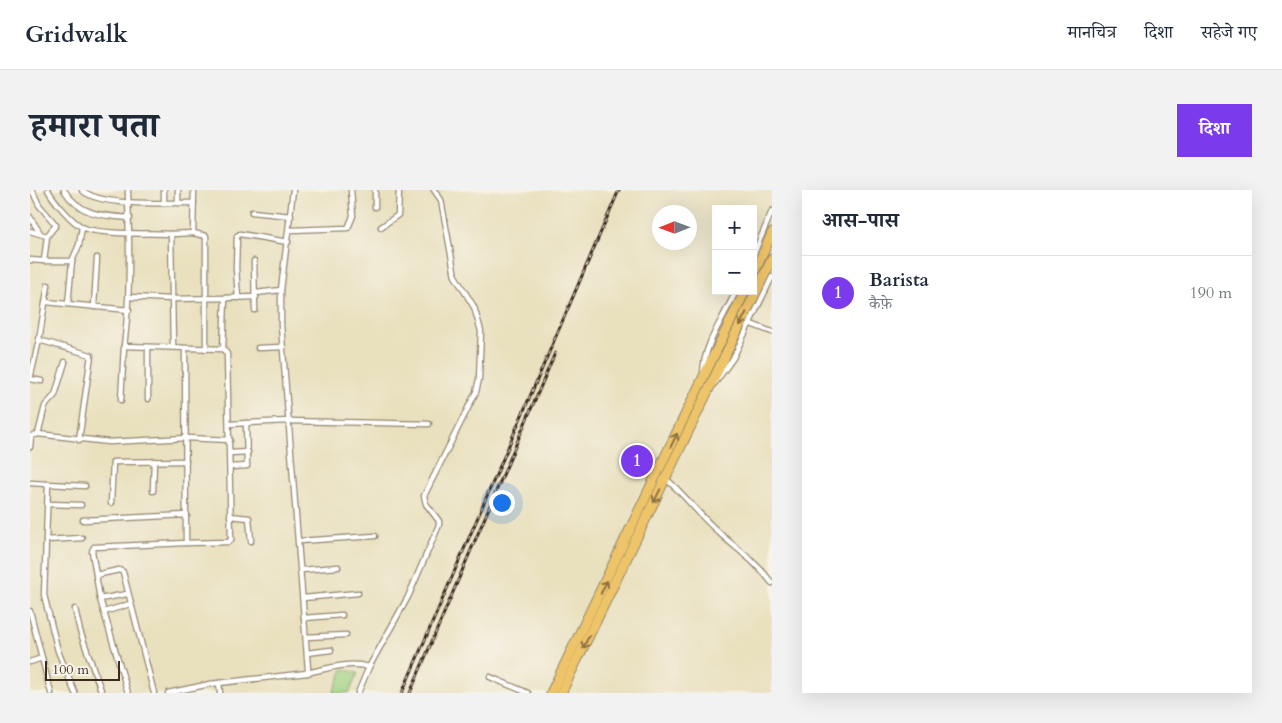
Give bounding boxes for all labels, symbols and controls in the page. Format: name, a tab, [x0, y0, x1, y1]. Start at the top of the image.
text: Gridwalk	[25, 18, 128, 51]
text: मानचित्र	[1068, 20, 1116, 45]
text: दिशा	[1144, 20, 1173, 45]
text: सहेजे गए	[1201, 20, 1257, 45]
text: हमारा पता	[30, 102, 159, 150]
button: दिशा	[1177, 104, 1252, 157]
north arrow	[652, 205, 697, 250]
map controls	[712, 205, 757, 295]
button: +	[712, 205, 757, 250]
text: आस-पास	[822, 206, 899, 235]
button: −	[712, 250, 757, 295]
text: Barista	[869, 267, 929, 293]
text: 1	[834, 282, 842, 304]
text: 190 m	[1190, 282, 1232, 304]
text: कैफ़े	[869, 293, 892, 315]
one-way arrow	[738, 311, 747, 326]
one-way arrow	[670, 433, 679, 448]
pin: 1	[621, 442, 653, 480]
one-way arrow	[651, 488, 661, 503]
your location	[489, 490, 515, 516]
one-way arrow	[599, 579, 609, 594]
one-way arrow	[581, 635, 591, 650]
scale bar	[45, 658, 120, 681]
text: 100 m	[52, 660, 89, 679]

